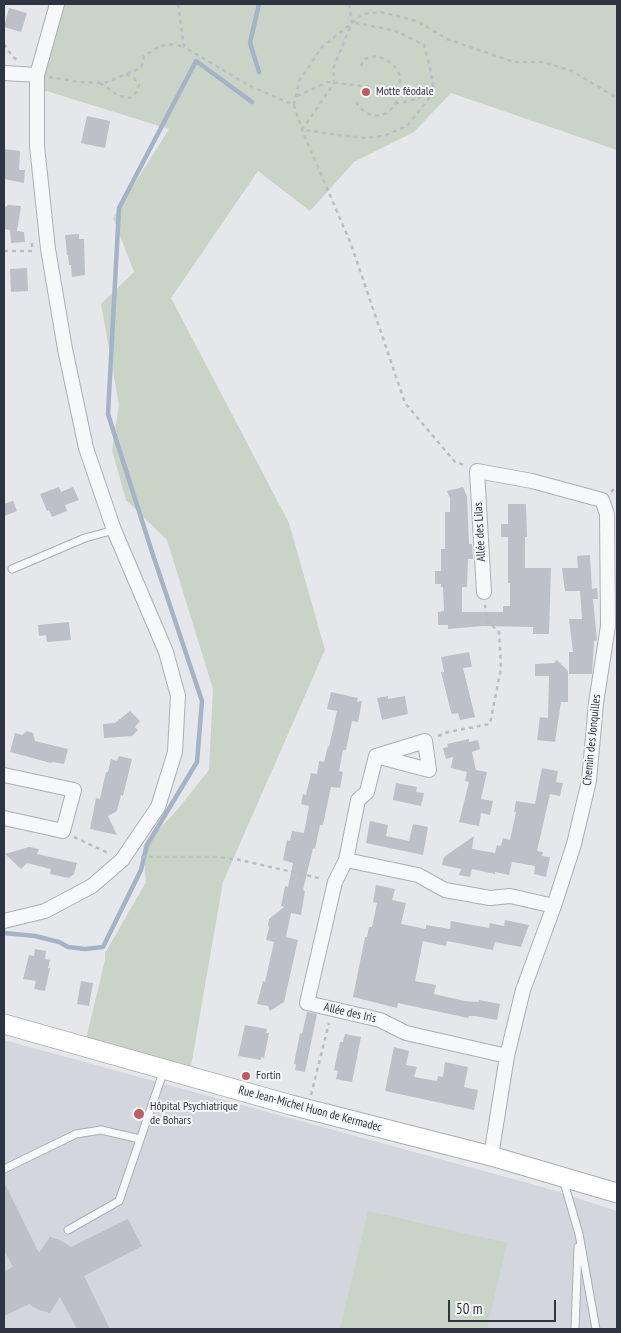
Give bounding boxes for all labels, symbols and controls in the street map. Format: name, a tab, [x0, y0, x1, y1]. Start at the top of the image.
place label: Motte féodale	[376, 85, 434, 99]
marker: Motte féodale	[360, 86, 372, 98]
street label: Allée des Lilas	[471, 502, 489, 562]
street label: Chemin des Jonquilles	[580, 694, 604, 786]
street label: Allée des Iris	[322, 1000, 378, 1026]
place label: Fortin	[256, 1069, 281, 1083]
marker: Fortin	[240, 1070, 252, 1082]
street label: Rue Jean-Michel Huon de Kermadec	[237, 1083, 383, 1135]
place label: Hôpital Psychiatrique de Bohars	[150, 1100, 238, 1128]
marker: Hôpital Psychiatrique de Bohars	[132, 1107, 146, 1121]
scale bar	[451, 1290, 558, 1322]
text: 50 m	[456, 1299, 482, 1318]

